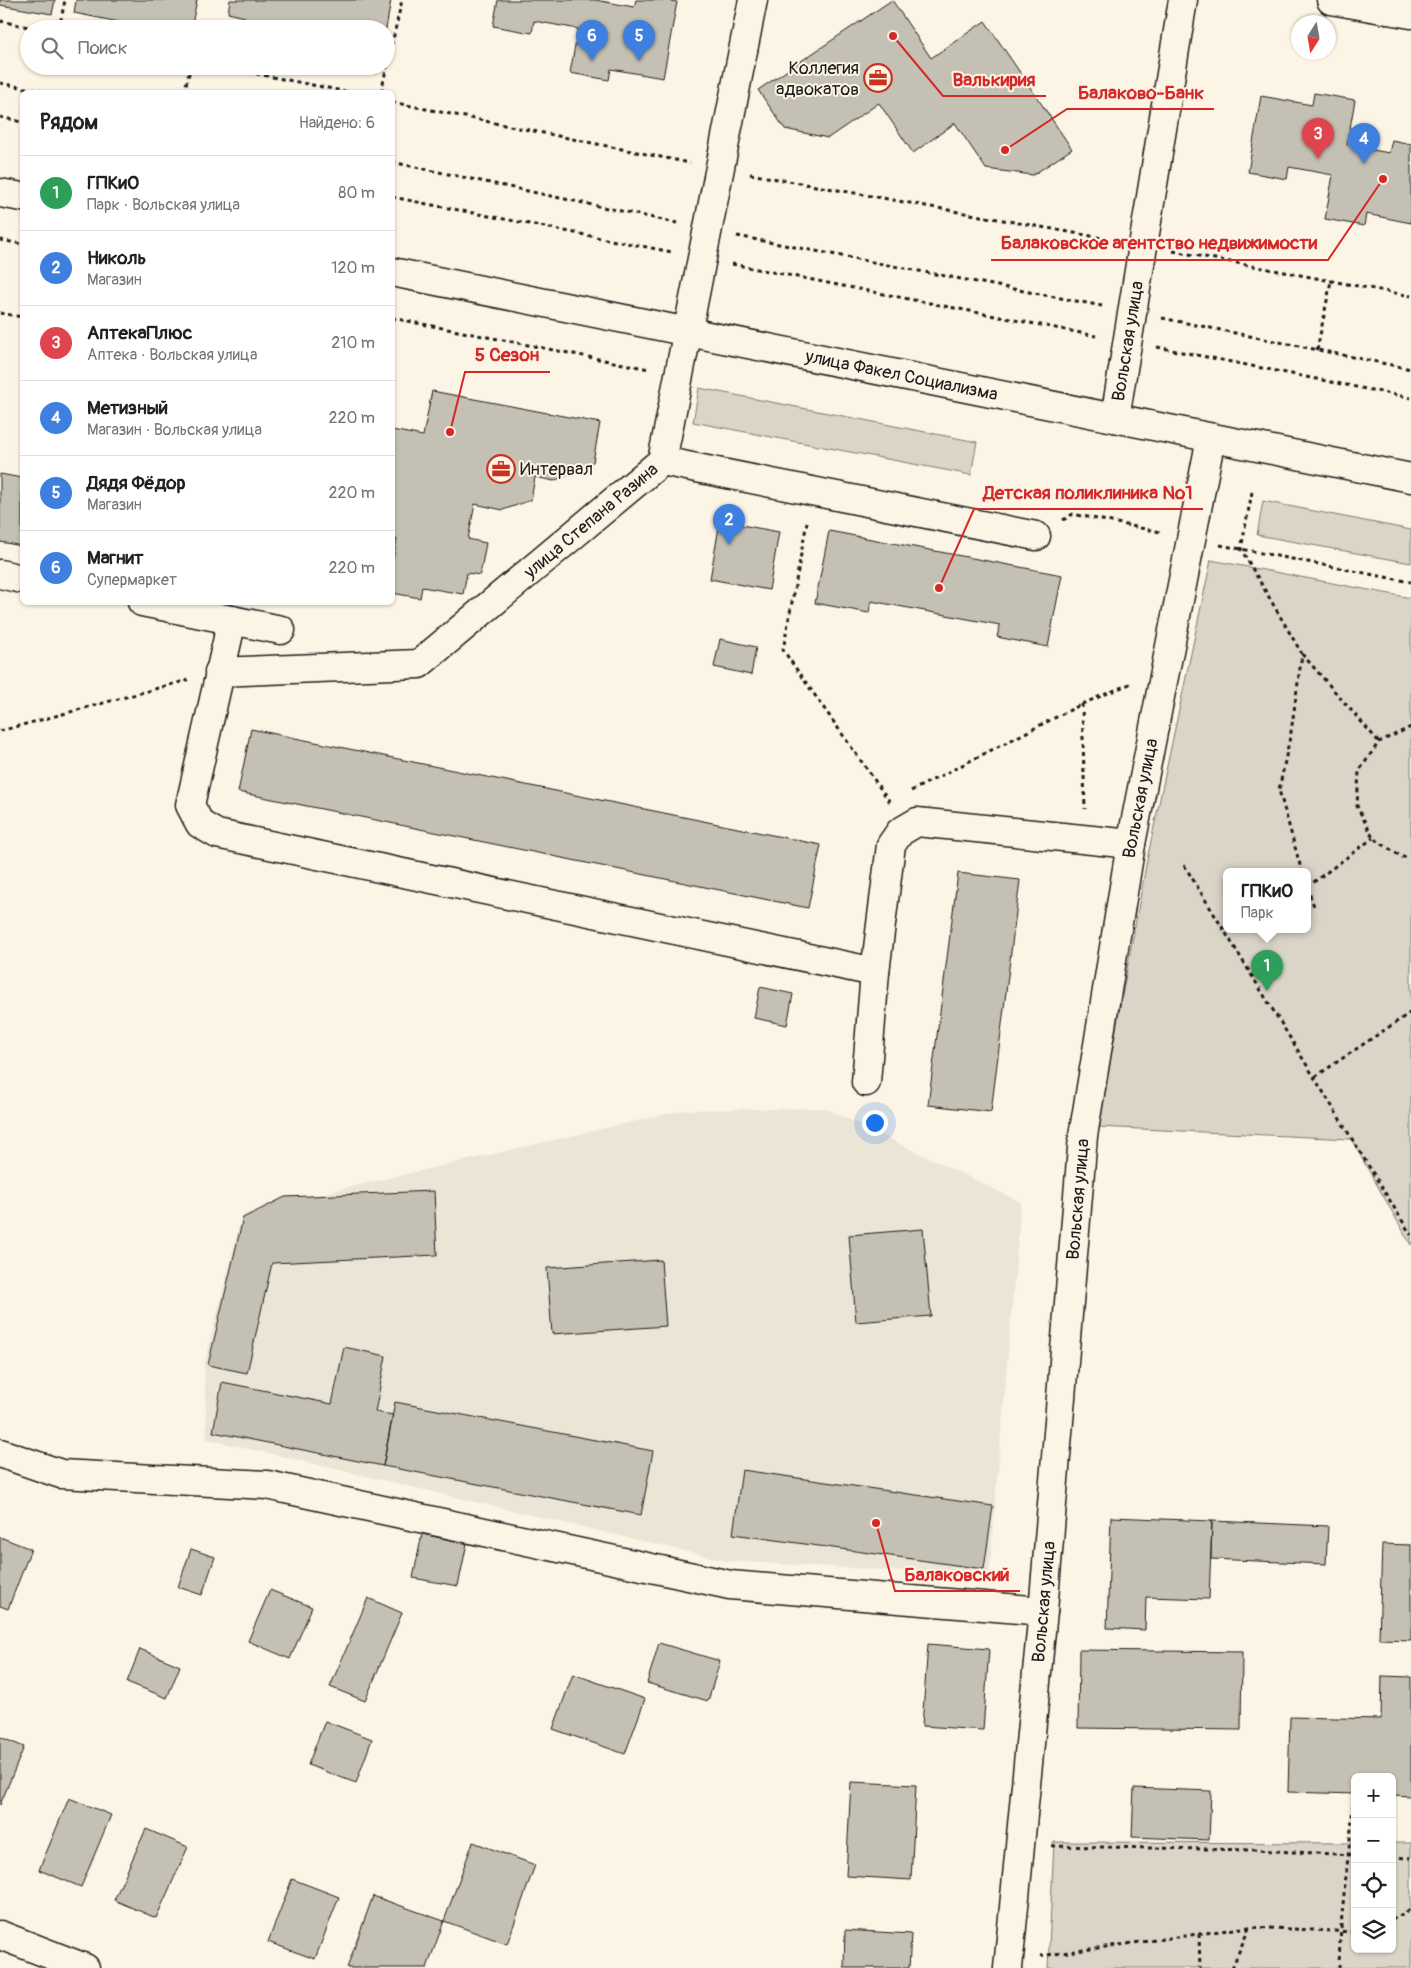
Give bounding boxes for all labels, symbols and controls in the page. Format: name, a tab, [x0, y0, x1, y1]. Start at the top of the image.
north arrow	[1291, 15, 1336, 60]
search box	[20, 20, 395, 75]
pin: 6	[576, 20, 608, 61]
pin: 5	[623, 20, 655, 61]
icon: search	[38, 34, 66, 62]
text: Поиск	[78, 36, 128, 60]
place label: Коллегия адвокатов	[776, 57, 859, 101]
callout: Валькирия	[943, 62, 1046, 96]
office icon: Коллегия адвокатов	[863, 63, 893, 93]
text: Валькирия	[953, 68, 1036, 92]
callout: Балаково-Банк	[1067, 75, 1214, 109]
text: Балаково-Банк	[1078, 81, 1204, 105]
text: Рядом	[40, 109, 98, 136]
text: Найдено: 6	[299, 113, 375, 133]
pin: 3	[1302, 118, 1334, 159]
pin: 4	[1348, 123, 1380, 164]
text: ГПКиО	[87, 171, 139, 195]
text: 1	[53, 183, 59, 203]
text: 80 m	[338, 183, 375, 203]
text: Парк · Вольская улица	[87, 195, 240, 215]
callout: Балаковское агентство недвижимости	[991, 226, 1328, 260]
text: Балаковское агентство недвижимости	[1001, 231, 1318, 255]
text: Николь	[87, 246, 146, 270]
text: 2	[52, 258, 60, 278]
text: 120 m	[331, 258, 375, 278]
text: Магазин	[87, 270, 142, 290]
street label: Вольская улица	[1107, 279, 1149, 403]
text: АптекаПлюс	[87, 321, 192, 345]
text: 3	[52, 333, 60, 353]
text: 210 m	[331, 333, 375, 353]
callout: 5 Сезон	[465, 338, 550, 372]
text: 5 Сезон	[475, 343, 539, 367]
text: Аптека · Вольская улица	[87, 345, 257, 365]
street label: улица Факел Социализма	[802, 345, 1000, 406]
text: Метизный	[87, 396, 168, 420]
text: 4	[51, 408, 61, 428]
text: 220 m	[329, 408, 375, 428]
text: Магазин · Вольская улица	[87, 420, 262, 440]
office icon: Интервал	[486, 454, 516, 484]
street label: улица Степана Разина	[519, 458, 663, 584]
place label: Интервал	[520, 458, 593, 481]
text: Дядя Фёдор	[87, 471, 185, 495]
callout: Детская поликлиника №1	[974, 475, 1203, 509]
text: Детская поликлиника №1	[982, 481, 1193, 505]
text: 5	[52, 483, 60, 503]
text: 220 m	[329, 483, 375, 503]
text: Магазин	[87, 495, 142, 515]
pin: 2	[713, 504, 745, 545]
text: Магнит	[87, 546, 143, 570]
text: 6	[51, 558, 61, 578]
text: 220 m	[329, 558, 375, 578]
text: Супермаркет	[87, 570, 177, 590]
street label: Вольская улица	[1118, 736, 1164, 860]
popup	[1223, 868, 1311, 933]
text: ГПКиО	[1241, 879, 1293, 903]
text: Парк	[1241, 903, 1274, 923]
pin: 1	[1251, 950, 1283, 991]
your location	[862, 1110, 888, 1136]
street label: Вольская улица	[1062, 1138, 1095, 1261]
street label: Вольская улица	[1027, 1540, 1061, 1663]
callout: Балаковский	[895, 1557, 1020, 1591]
text: Балаковский	[904, 1563, 1010, 1587]
map controls	[1351, 1773, 1396, 1953]
button: +	[1351, 1773, 1396, 1818]
button: −	[1351, 1818, 1396, 1863]
button: locate	[1351, 1863, 1396, 1908]
button: layers	[1351, 1908, 1396, 1953]

